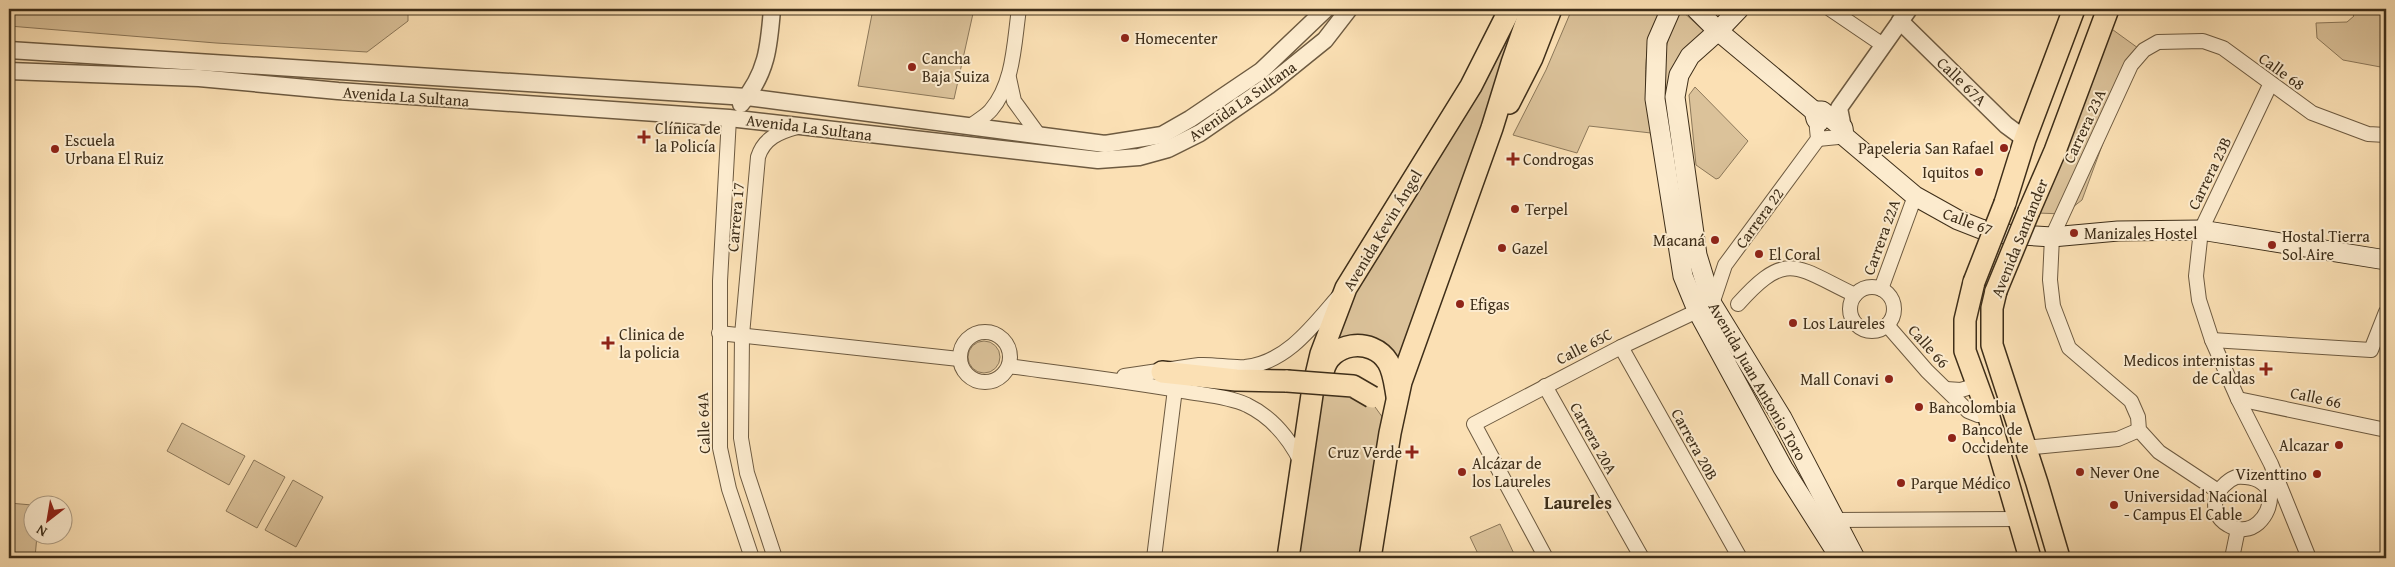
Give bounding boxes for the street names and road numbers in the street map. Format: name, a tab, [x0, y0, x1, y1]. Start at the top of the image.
street label: Calle 68	[2254, 46, 2310, 96]
street label: Calle 67A	[1932, 51, 1993, 111]
street label: Avenida La Sultana	[1183, 55, 1301, 147]
street label: Avenida La Sultana	[342, 80, 470, 112]
street label: Carrera 23A	[2056, 85, 2112, 167]
street label: Avenida La Sultana	[745, 107, 874, 147]
street label: Carrera 23B	[2181, 132, 2237, 214]
street label: Avenida Kevin Ángel	[1336, 164, 1428, 295]
street label: Avenida Santander	[1984, 175, 2054, 301]
street label: Carrera 17	[720, 181, 750, 253]
street label: Carrera 22	[1729, 183, 1789, 253]
street label: Carrera 22A	[1856, 195, 1906, 278]
street label: Calle 67	[1940, 201, 1997, 241]
street label: Avenida Juan Antonio Toro	[1703, 297, 1813, 465]
street label: Calle 66	[1903, 319, 1955, 373]
street label: Calle 65C	[1552, 321, 1617, 370]
street label: Calle 66	[2288, 380, 2344, 414]
street label: Calle 64A	[690, 392, 716, 454]
street label: Carrera 20A	[1564, 397, 1624, 479]
street label: Carrera 20B	[1665, 404, 1725, 484]

